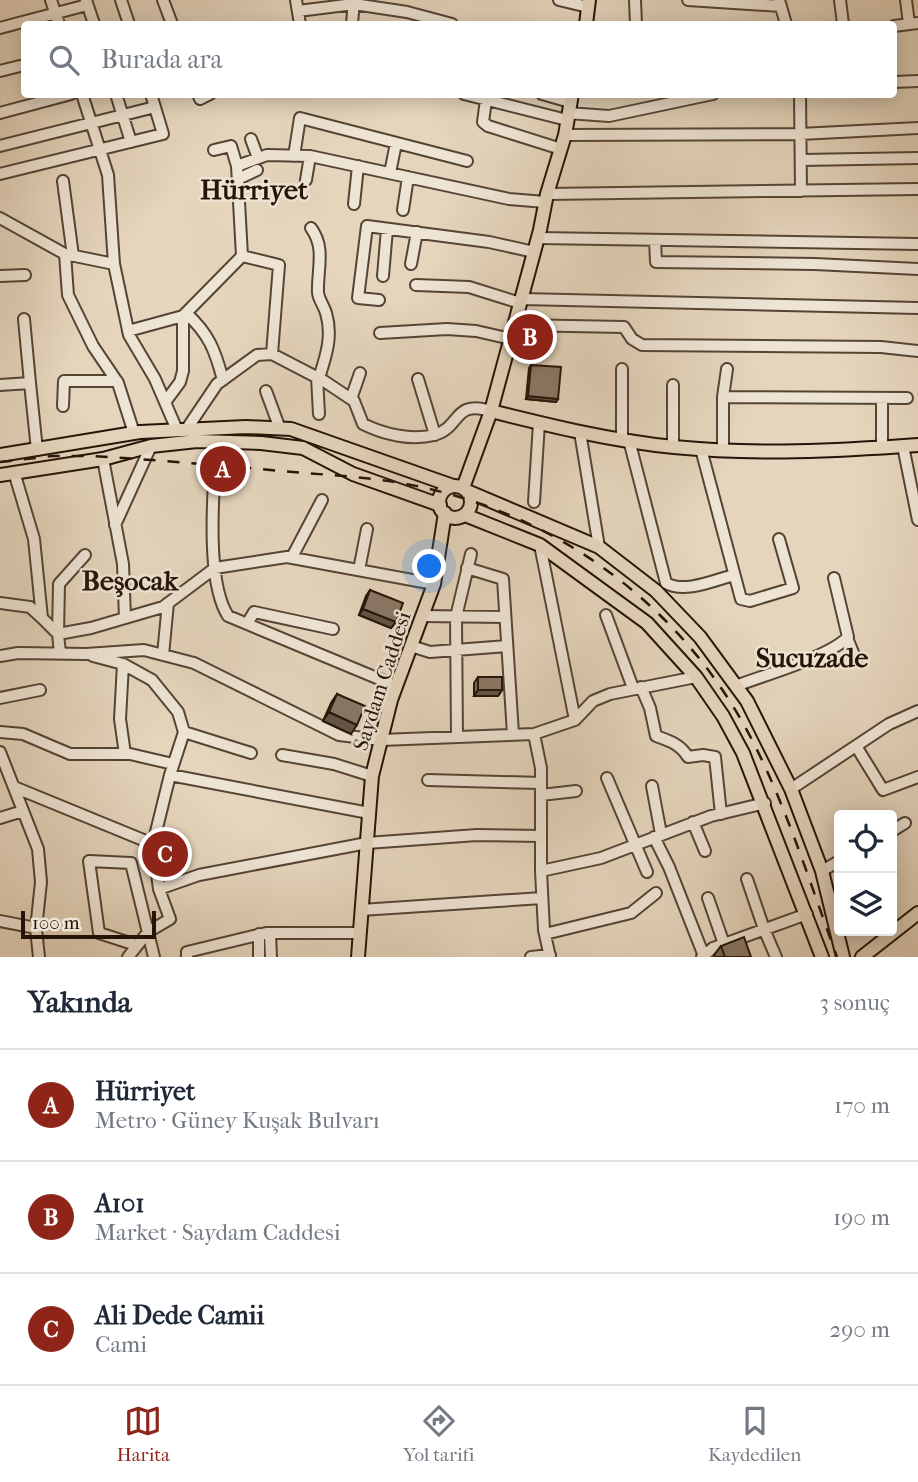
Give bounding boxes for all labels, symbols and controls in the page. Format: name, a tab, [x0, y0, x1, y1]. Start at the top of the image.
search box	[21, 21, 897, 98]
icon: search	[45, 41, 83, 79]
text: Burada ara	[101, 44, 223, 75]
district label: Hürriyet	[200, 173, 309, 206]
pin: B	[507, 311, 553, 363]
pin: A	[200, 443, 246, 495]
your location	[412, 549, 446, 583]
district label: Beşocak	[82, 564, 180, 598]
street label: Saydam Caddesi	[348, 608, 416, 754]
district label: Sucuzade	[756, 641, 869, 674]
map controls	[834, 810, 897, 936]
button: locate	[834, 810, 897, 873]
pin: C	[142, 828, 188, 880]
button: layers	[834, 873, 897, 936]
scale bar	[21, 908, 156, 940]
text: 100 m	[32, 912, 80, 934]
text: Yakında	[28, 985, 132, 1020]
text: 3 sonuç	[819, 989, 890, 1016]
text: Hürriyet	[95, 1076, 195, 1107]
text: A	[44, 1092, 58, 1119]
text: 170 m	[834, 1092, 890, 1119]
text: Metro · Güney Kuşak Bulvarı	[95, 1107, 380, 1134]
text: A101	[95, 1188, 144, 1219]
text: B	[44, 1204, 58, 1231]
text: 190 m	[833, 1204, 890, 1231]
text: Market · Saydam Caddesi	[95, 1219, 341, 1246]
text: Ali Dede Camii	[95, 1300, 264, 1331]
text: C	[43, 1316, 59, 1343]
text: 290 m	[829, 1316, 890, 1343]
text: Cami	[95, 1331, 147, 1358]
tab: Harita	[117, 1402, 170, 1466]
tab: Yol tarifi	[403, 1402, 475, 1466]
tab: Kaydedilen	[708, 1402, 801, 1466]

